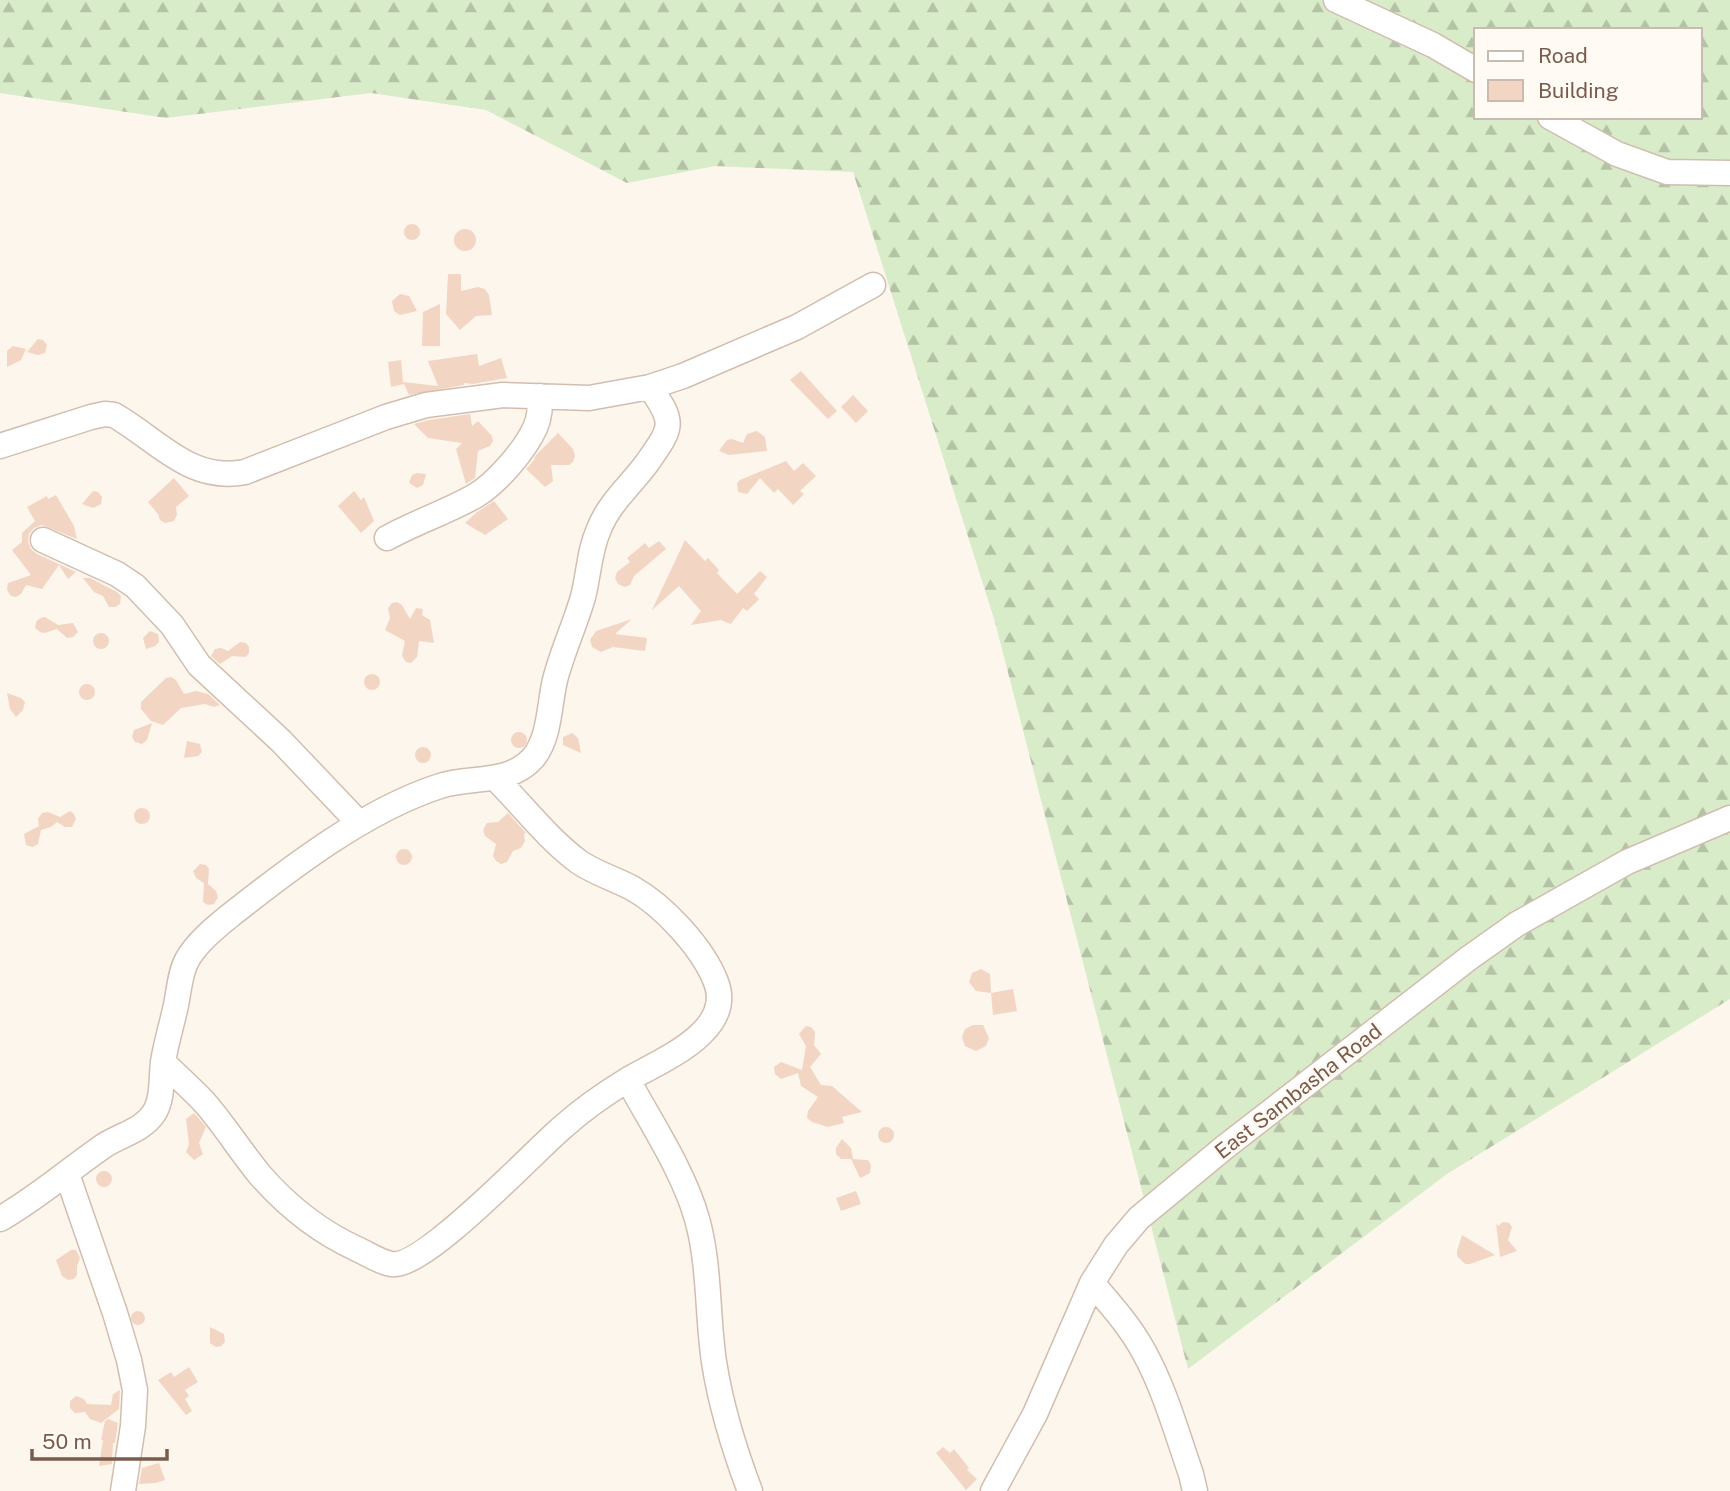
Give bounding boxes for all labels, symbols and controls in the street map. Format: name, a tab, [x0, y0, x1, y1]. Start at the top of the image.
legend	[1474, 28, 1702, 119]
text: Road	[1538, 43, 1588, 68]
text: Building	[1538, 78, 1619, 103]
street label: East Sambasha Road	[1210, 1018, 1386, 1164]
scale bar	[32, 1418, 166, 1462]
text: 50 m	[42, 1429, 92, 1454]

